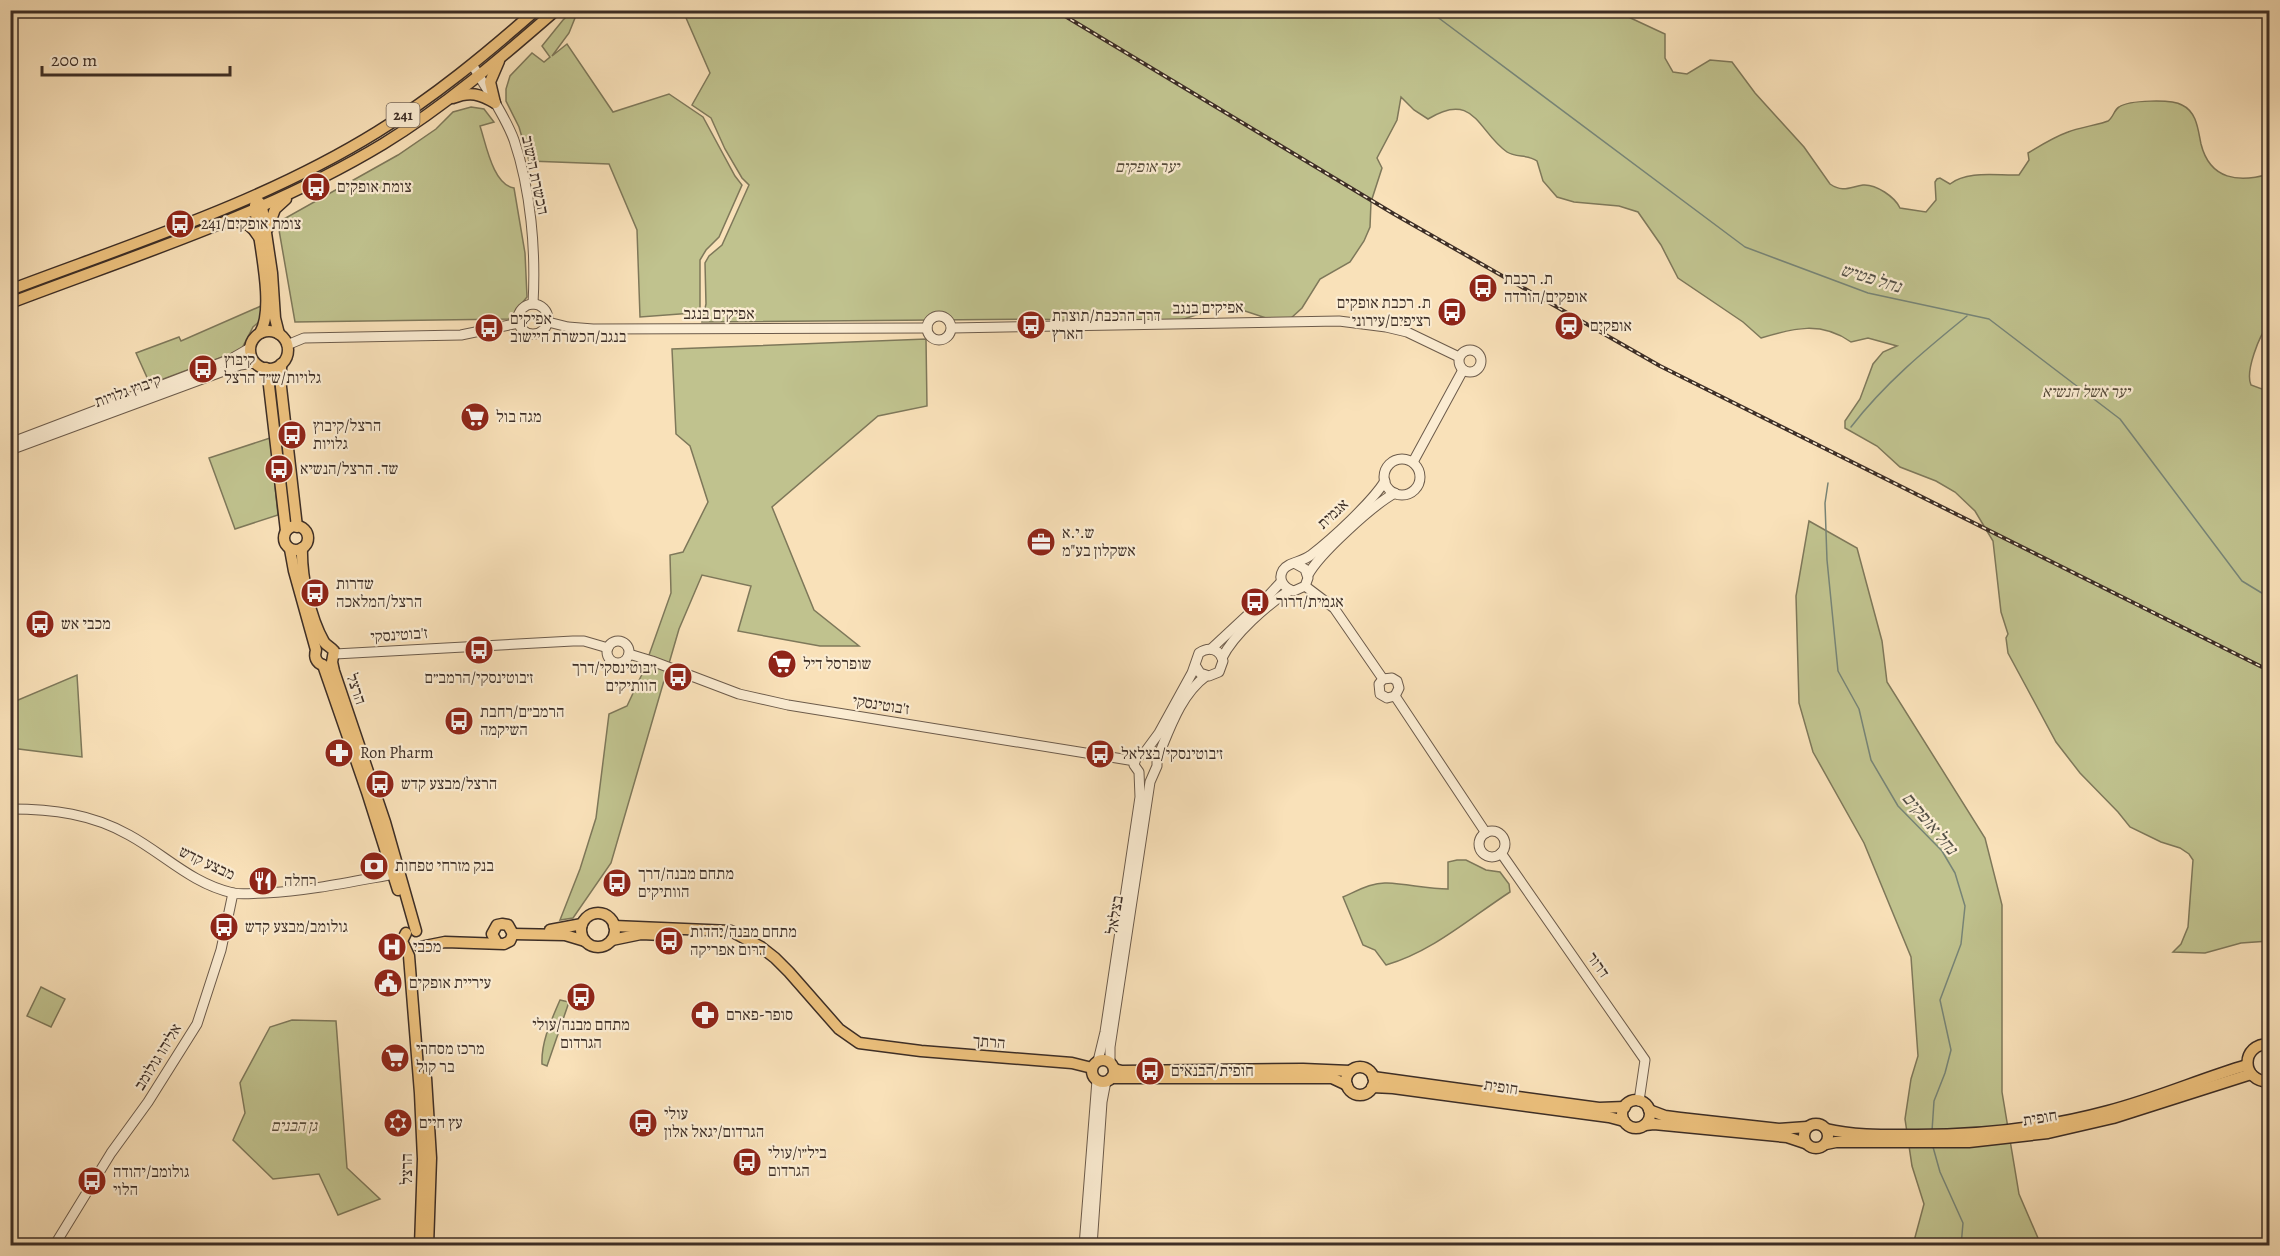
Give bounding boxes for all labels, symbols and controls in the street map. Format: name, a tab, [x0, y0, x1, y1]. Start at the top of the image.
scale bar	[42, 39, 230, 77]
text: 200 m	[51, 48, 97, 72]
road number: 241	[386, 103, 420, 127]
street label: הכשרת הישוב	[516, 133, 554, 217]
park label: יער אופקים	[1115, 156, 1181, 178]
bus stop icon: צומת אופקים	[300, 171, 332, 203]
place label: צומת אופקים	[337, 176, 412, 198]
bus stop icon: צומת אופקים/241	[164, 208, 196, 240]
place label: צומת אופקים/241	[201, 213, 301, 235]
water label: נחל פטיש	[1838, 257, 1906, 299]
place label: ת. רכבת אופקים/הורדה	[1504, 268, 1587, 308]
bus stop icon: ת. רכבת אופקים/הורדה	[1467, 272, 1499, 304]
place label: ת. רכבת אופקים רציפים/עירוני	[1337, 292, 1431, 332]
street label: אפיקים בנגב	[1172, 296, 1244, 320]
bus stop icon: ת. רכבת אופקים רציפים/עירוני	[1436, 296, 1468, 328]
street label: אפיקים בנגב	[683, 303, 755, 325]
place label: דרך הרכבת/תוצרת הארץ	[1052, 305, 1161, 345]
place label: אפיקים בנגב/הכשרת היישוב	[510, 308, 627, 348]
bus stop icon: דרך הרכבת/תוצרת הארץ	[1015, 309, 1047, 341]
station icon: אופקים	[1553, 310, 1585, 342]
bus stop icon: אפיקים בנגב/הכשרת היישוב	[473, 312, 505, 344]
place label: אופקים	[1590, 315, 1632, 337]
place label: קיבוץ גלויות/ש״ד הרצל	[224, 349, 321, 389]
bus stop icon: קיבוץ גלויות/ש״ד הרצל	[187, 353, 219, 385]
street label: קיבוץ גלויות	[92, 369, 164, 413]
park label: יער אשל הנשיא	[2042, 381, 2131, 403]
supermarket icon: מגה בול	[459, 401, 491, 433]
place label: מגה בול	[496, 406, 542, 428]
place label: הרצל/קיבוץ גלויות	[313, 415, 381, 455]
bus stop icon: הרצל/קיבוץ גלויות	[276, 419, 308, 451]
bus stop icon: שד. הרצל/הנשיא	[263, 453, 295, 485]
place label: שד. הרצל/הנשיא	[300, 458, 399, 480]
street label: אגמית	[1312, 494, 1354, 534]
place label: ש.י.א אשקלון בע"מ	[1062, 522, 1136, 562]
office icon: ש.י.א אשקלון בע"מ	[1025, 526, 1057, 558]
place label: שדרות הרצל/המלאכה	[336, 573, 422, 613]
bus stop icon: שדרות הרצל/המלאכה	[299, 577, 331, 609]
bus stop icon: אגמית/דרור	[1239, 586, 1271, 618]
place label: אגמית/דרור	[1276, 591, 1344, 613]
bus stop icon: מכבי אש	[24, 608, 56, 640]
place label: מכבי אש	[61, 613, 111, 635]
street label: ז'בוטינסקי	[370, 622, 428, 648]
bus stop icon: ז׳בוטינסקי/הרמב״ם	[463, 634, 495, 666]
supermarket icon: שופרסל דיל	[766, 648, 798, 680]
place label: שופרסל דיל	[803, 653, 872, 675]
place label: ז׳בוטינסקי/דרך הוותיקים	[572, 657, 657, 697]
bus stop icon: ז׳בוטינסקי/דרך הוותיקים	[662, 661, 694, 693]
place label: ז׳בוטינסקי/הרמב״ם	[425, 667, 533, 689]
street label: הרצל	[340, 671, 372, 707]
street label: ז'בוטינסקי	[851, 690, 911, 720]
place label: הרמב״ם/רחבת השיקמה	[480, 701, 565, 741]
bus stop icon: הרמב״ם/רחבת השיקמה	[443, 705, 475, 737]
pharmacy icon: Ron Pharm	[323, 737, 355, 769]
bus stop icon: ז׳בוטינסקי/בצלאל	[1084, 738, 1116, 770]
place label: Ron Pharm	[360, 742, 433, 764]
place label: ז׳בוטינסקי/בצלאל	[1121, 743, 1223, 765]
bus stop icon: הרצל/מבצע קדש	[364, 768, 396, 800]
place label: הרצל/מבצע קדש	[401, 773, 497, 795]
water label: נחל אופקים	[1897, 787, 1965, 861]
street label: מבצע קדש	[175, 840, 239, 886]
bank icon: בנק מזרחי טפחות	[358, 850, 390, 882]
place label: בנק מזרחי טפחות	[395, 855, 494, 877]
place label: מתחם מבנה/דרך הוותיקים	[638, 863, 734, 903]
restaurant icon: רחלה	[247, 865, 279, 897]
bus stop icon: מתחם מבנה/דרך הוותיקים	[601, 867, 633, 899]
place label: רחלה	[284, 870, 317, 892]
street label: בצלאל	[1101, 894, 1129, 936]
bus stop icon: גולומב/מבצע קדש	[208, 911, 240, 943]
place label: גולומב/מבצע קדש	[245, 916, 348, 938]
place label: מתחם מבנה/יהדות דרום אפריקה	[690, 921, 797, 961]
bus stop icon: מתחם מבנה/יהדות דרום אפריקה	[653, 925, 685, 957]
hospital icon: מכבי	[376, 931, 408, 963]
place label: מכבי	[413, 936, 441, 958]
street label: דרור	[1581, 948, 1615, 982]
public building icon: עיריית אופקים	[372, 967, 404, 999]
place label: עיריית אופקים	[409, 972, 492, 994]
bus stop icon: מתחם מבנה/עולי הגרדום	[565, 981, 597, 1013]
pharmacy icon: סופר-פארם	[689, 999, 721, 1031]
place label: סופר-פארם	[726, 1004, 793, 1026]
place label: מתחם מבנה/עולי הגרדום	[532, 1014, 630, 1054]
street label: אליהו גולומב	[129, 1019, 187, 1095]
street label: הרתך	[972, 1030, 1006, 1054]
place label: מרכז מסחרי בר קול	[416, 1038, 485, 1078]
supermarket icon: מרכז מסחרי בר קול	[379, 1042, 411, 1074]
bus stop icon: חופית/הבנאים	[1134, 1055, 1166, 1087]
place label: חופית/הבנאים	[1171, 1060, 1254, 1082]
street label: חופית	[1482, 1074, 1520, 1100]
place label: עולי הגרדום/יגאל אלון	[664, 1103, 764, 1143]
street label: חופית	[2021, 1104, 2059, 1132]
synagogue icon: עץ חיים	[382, 1107, 414, 1139]
bus stop icon: עולי הגרדום/יגאל אלון	[627, 1107, 659, 1139]
place label: עץ חיים	[419, 1112, 463, 1134]
park label: גן הבנים	[271, 1115, 319, 1137]
place label: ביל״ו/עולי הגרדום	[768, 1142, 827, 1182]
bus stop icon: ביל״ו/עולי הגרדום	[731, 1146, 763, 1178]
street label: הרצל	[396, 1153, 418, 1185]
place label: גולומב/יהודה הלוי	[113, 1161, 189, 1201]
bus stop icon: גולומב/יהודה הלוי	[76, 1165, 108, 1197]

